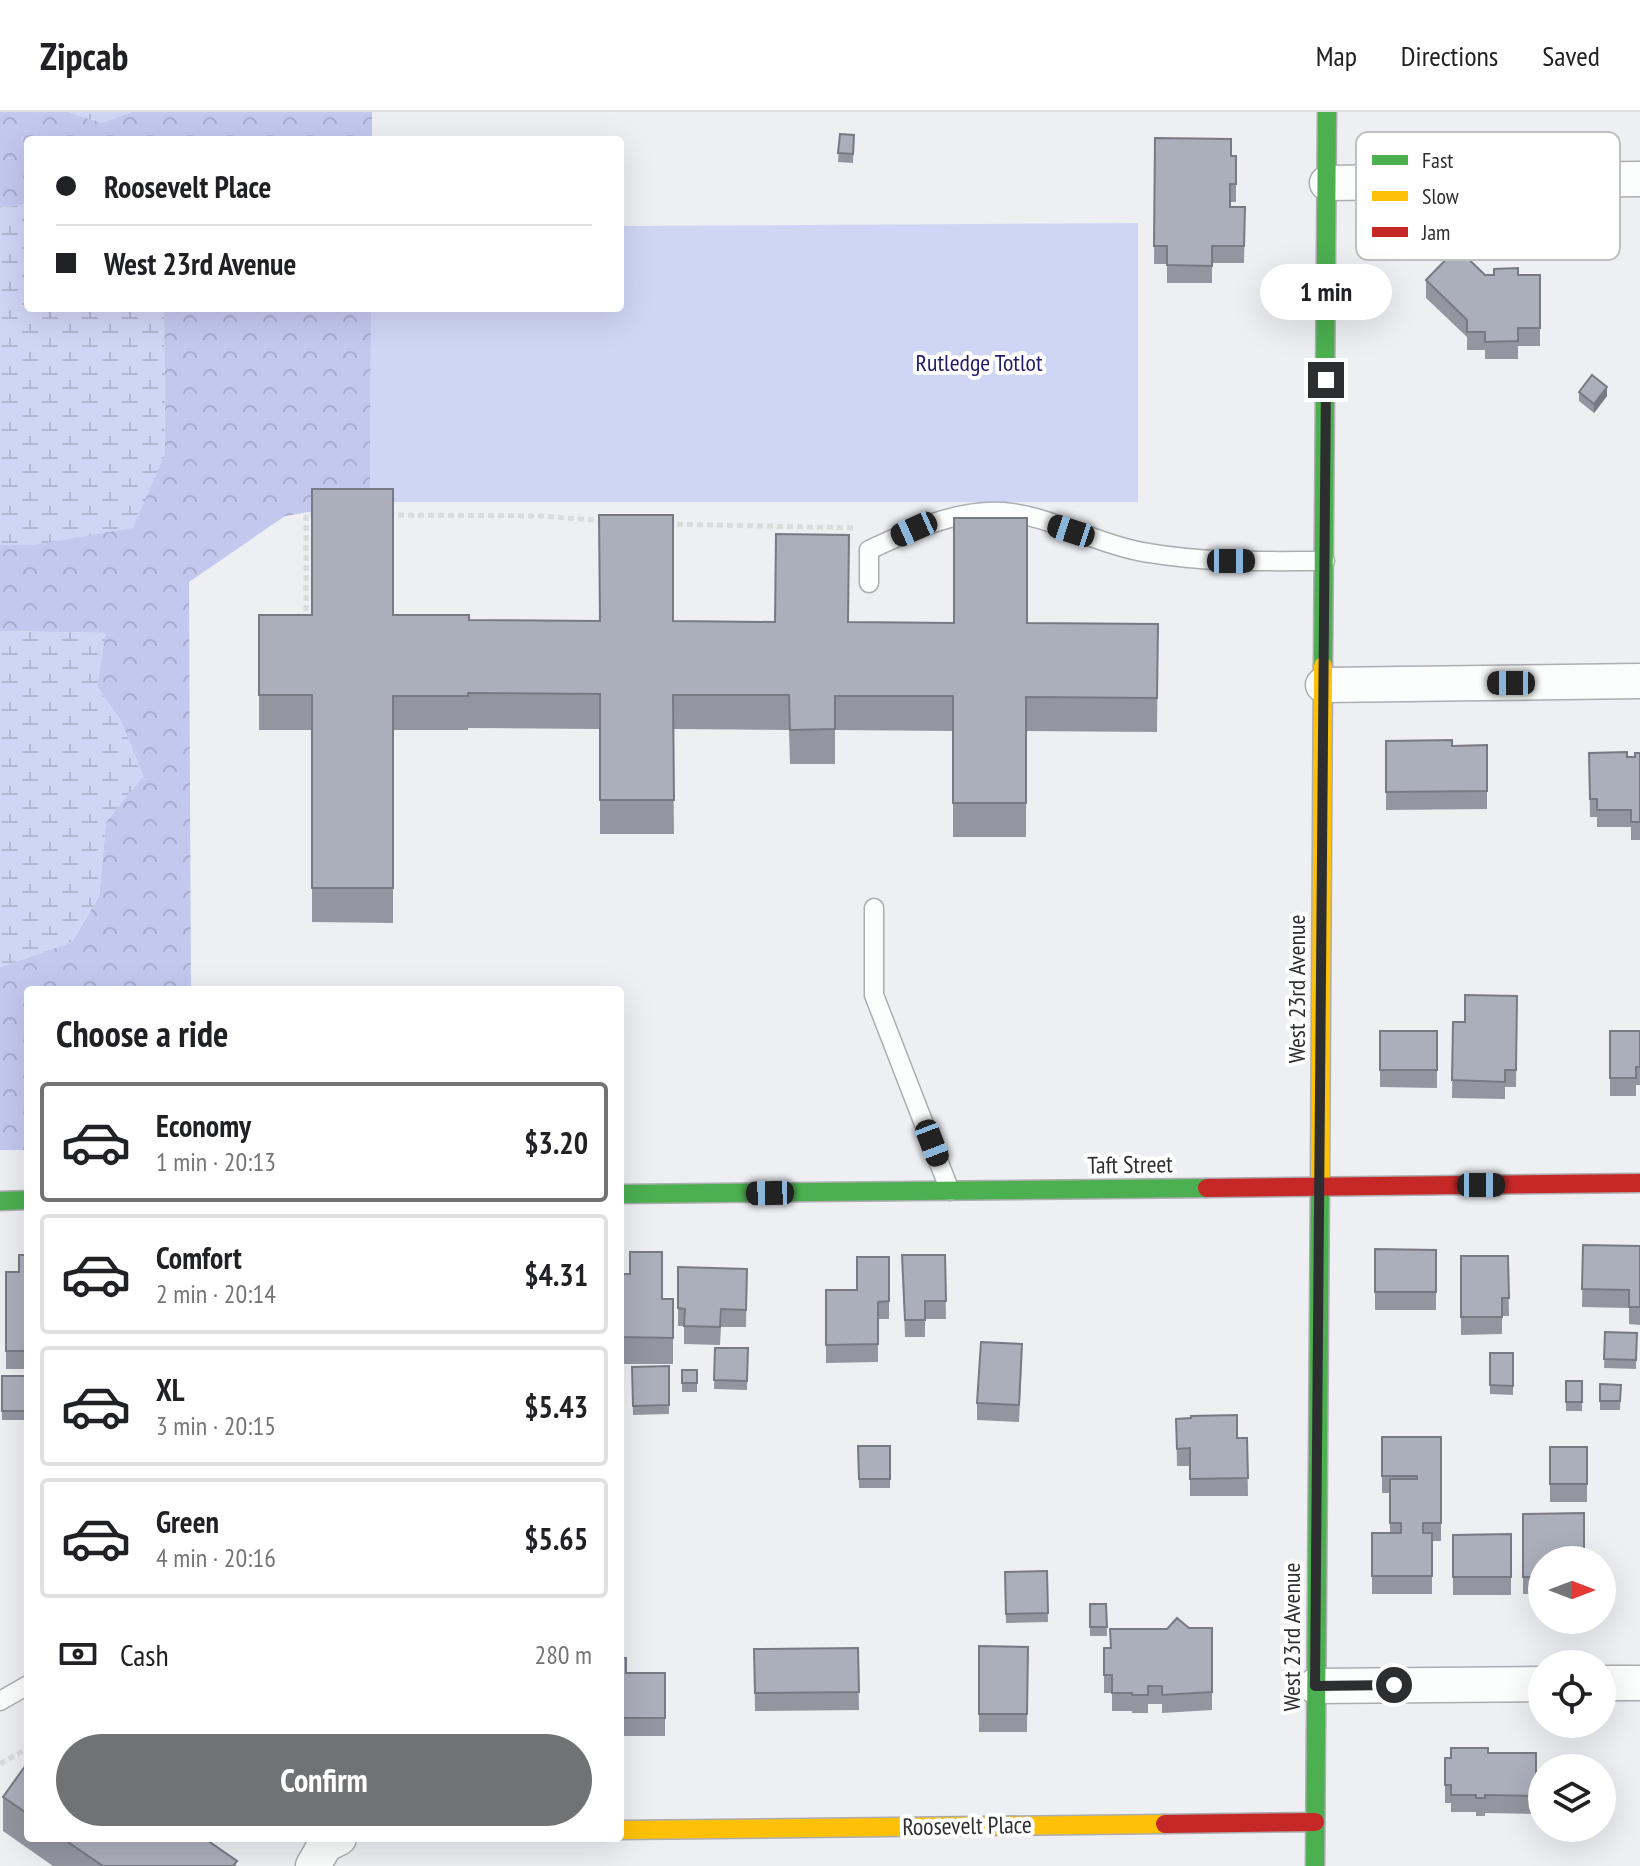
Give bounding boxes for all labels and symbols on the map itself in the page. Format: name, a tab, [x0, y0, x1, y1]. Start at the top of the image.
legend	[1356, 132, 1620, 260]
text: Fast	[1422, 146, 1453, 174]
text: Slow	[1422, 182, 1459, 210]
text: Jam	[1421, 218, 1450, 246]
callout: 1 min	[1260, 264, 1392, 320]
park label: Rutledge Totlot	[916, 347, 1043, 378]
route end	[1308, 362, 1344, 398]
car	[887, 508, 941, 550]
car	[1044, 512, 1098, 550]
car	[1207, 549, 1255, 573]
car	[1487, 671, 1535, 695]
street label: West 23rd Avenue	[1281, 915, 1312, 1063]
car	[912, 1116, 952, 1170]
street label: Taft Street	[1087, 1148, 1173, 1181]
car	[1457, 1173, 1505, 1197]
car	[746, 1181, 794, 1205]
north arrow	[1528, 1546, 1616, 1634]
street label: West 23rd Avenue	[1276, 1563, 1307, 1711]
route start	[1376, 1667, 1412, 1703]
street label: Roosevelt Place	[902, 1809, 1032, 1842]

